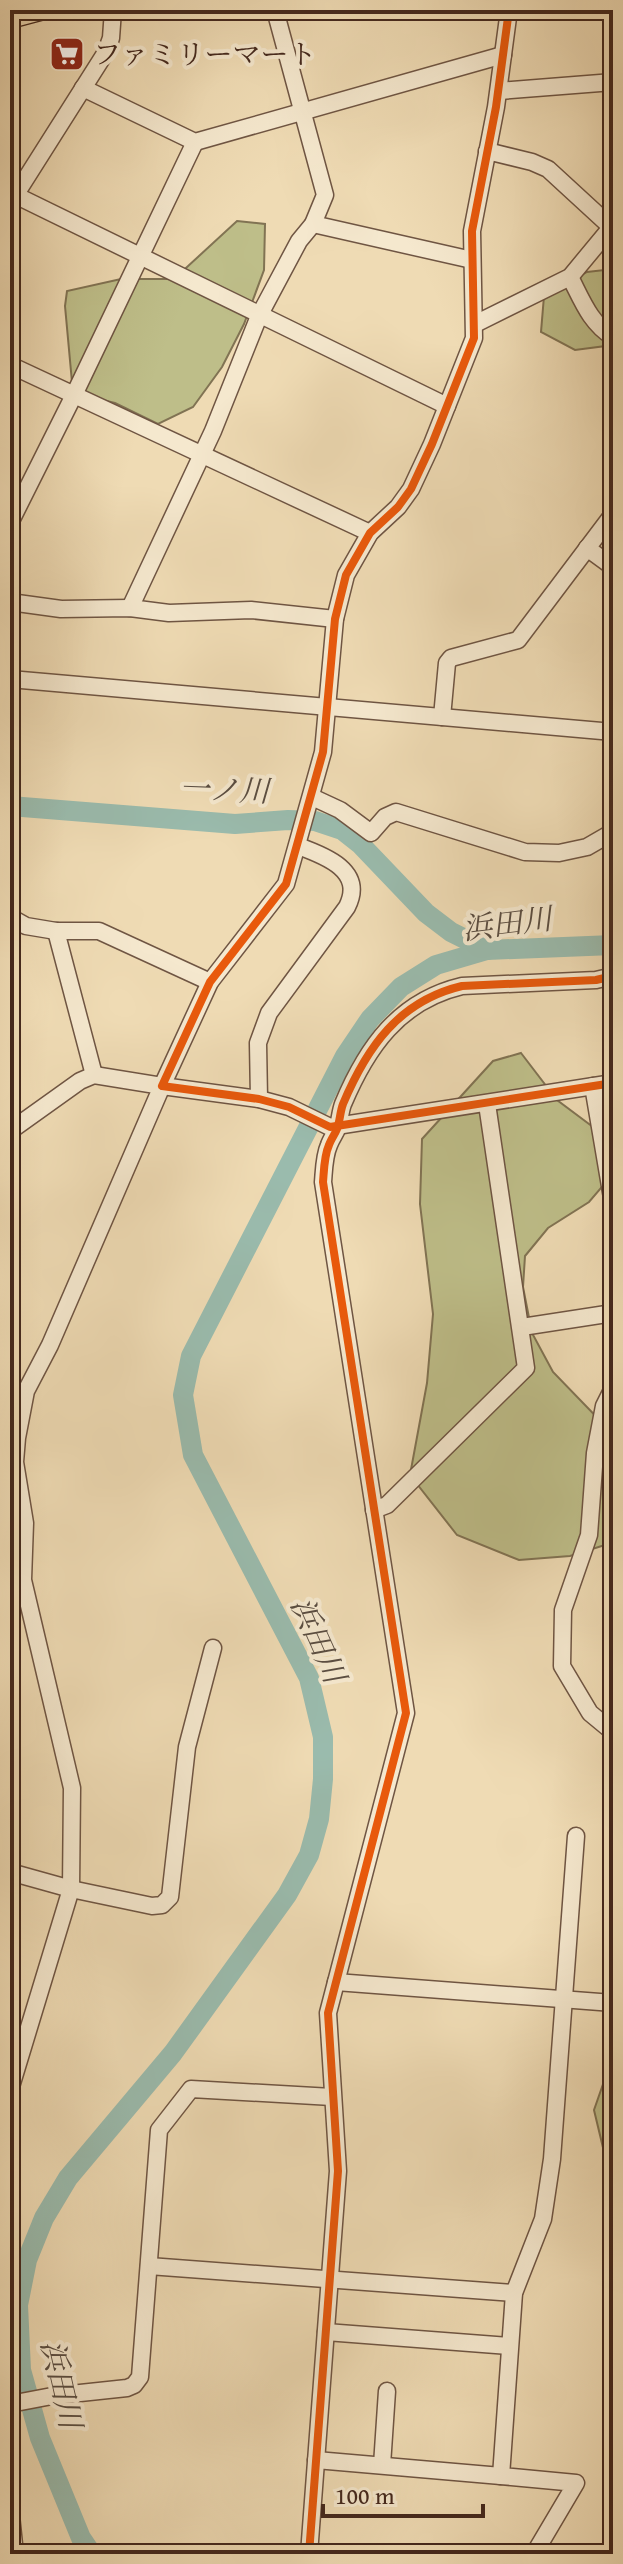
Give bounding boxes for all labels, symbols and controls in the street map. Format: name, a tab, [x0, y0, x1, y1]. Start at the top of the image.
place label: ファミリーマート	[93, 33, 316, 74]
supermarket icon: ファミリーマート	[48, 35, 86, 73]
water label: 一ノ川	[178, 765, 273, 813]
water label: 浜田川	[460, 895, 557, 950]
water label: 浜田川	[281, 1590, 359, 1692]
water label: 浜田川	[30, 2335, 94, 2435]
scale bar	[323, 2468, 483, 2518]
text: 100 m	[335, 2478, 395, 2513]

